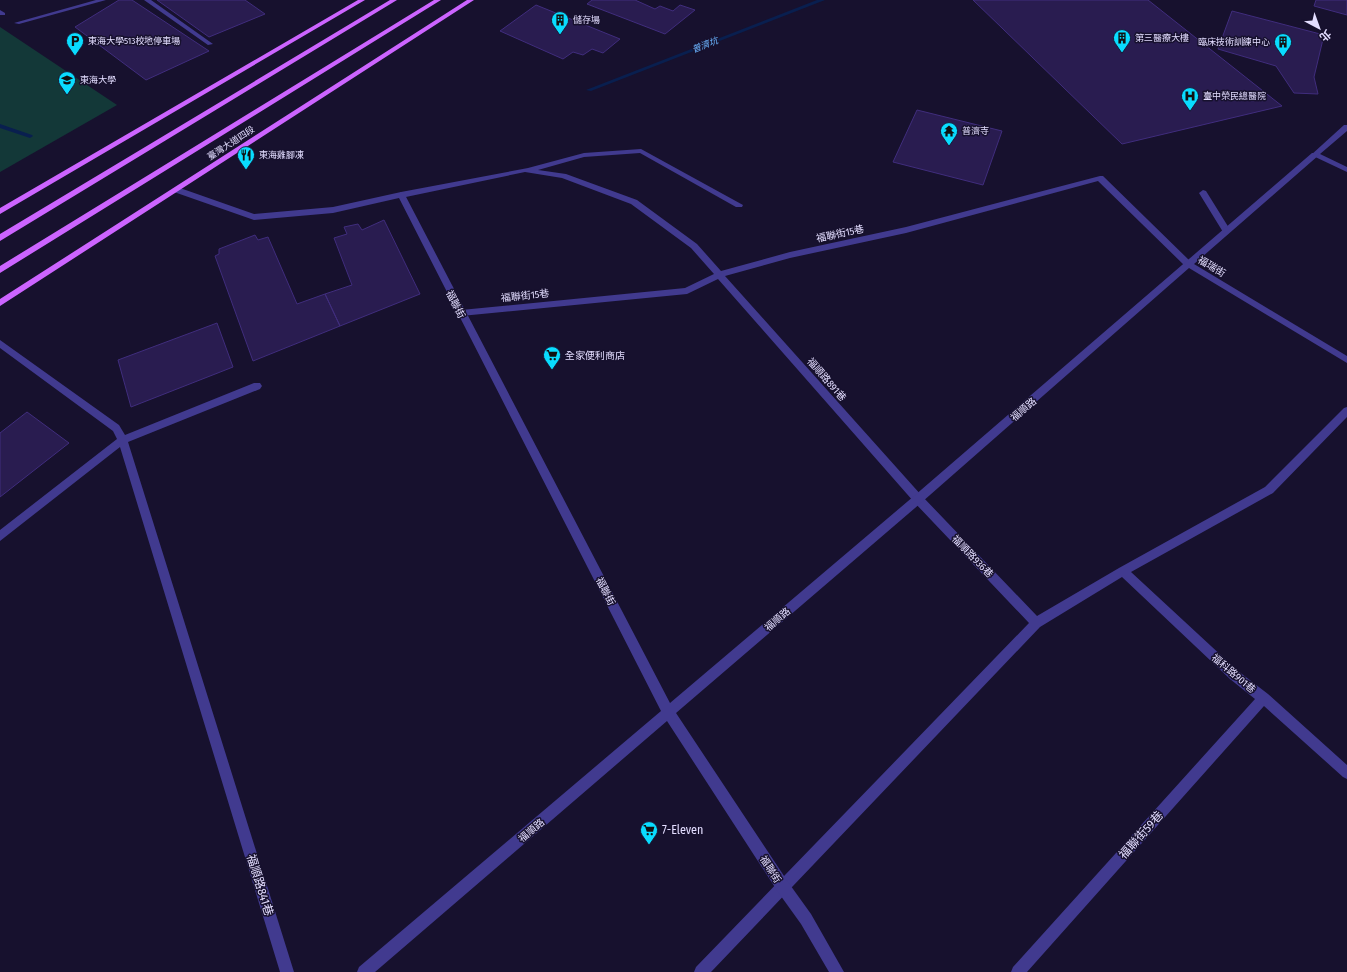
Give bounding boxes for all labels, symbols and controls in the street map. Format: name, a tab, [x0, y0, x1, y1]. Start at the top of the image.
north arrow	[1299, 8, 1339, 48]
building icon: 儲存場	[550, 10, 570, 35]
place label: 儲存場	[573, 15, 600, 25]
text: 北	[1317, 27, 1334, 44]
building icon: 第三醫療大樓	[1112, 28, 1132, 53]
parking icon: 東海大學513校地停車場	[65, 31, 85, 56]
building icon: 臨床技術訓練中心	[1273, 32, 1293, 57]
place label: 第三醫療大樓	[1135, 33, 1189, 43]
place label: 東海大學513校地停車場	[88, 35, 180, 46]
water label: 普濟坑	[691, 35, 721, 55]
place label: 臨床技術訓練中心	[1198, 36, 1270, 47]
school or university icon: 東海大學	[57, 70, 77, 95]
place label: 東海大學	[80, 75, 116, 85]
hospital icon: 臺中榮民總醫院	[1180, 86, 1200, 111]
place label: 臺中榮民總醫院	[1203, 91, 1266, 101]
temple icon: 普濟寺	[939, 121, 959, 146]
street label: 臺灣大道四段	[206, 124, 256, 162]
place label: 普濟寺	[962, 126, 989, 136]
restaurant icon: 東海雞腳凍	[236, 145, 256, 170]
place label: 東海雞腳凍	[259, 150, 304, 160]
street label: 福聯街15巷	[815, 223, 865, 245]
street label: 福瑞街	[1196, 254, 1227, 280]
street label: 福聯街15巷	[500, 287, 550, 304]
street label: 福聯街	[443, 288, 467, 321]
supermarket icon: 全家便利商店	[542, 345, 562, 370]
place label: 全家便利商店	[565, 350, 625, 362]
street label: 福順路891巷	[804, 356, 848, 404]
street label: 福順路	[1008, 395, 1039, 424]
street label: 福順路936巷	[949, 533, 995, 580]
street label: 福聯街	[593, 575, 617, 608]
street label: 福順路	[762, 605, 793, 634]
street label: 福科路901巷	[1209, 652, 1258, 696]
street label: 福聯街59巷	[1116, 808, 1166, 862]
street label: 福順路	[516, 817, 547, 845]
supermarket icon: 7-Eleven	[639, 820, 659, 845]
place label: 7-Eleven	[662, 823, 703, 837]
street label: 福順路841巷	[244, 852, 276, 918]
street label: 福聯街	[757, 854, 783, 885]

